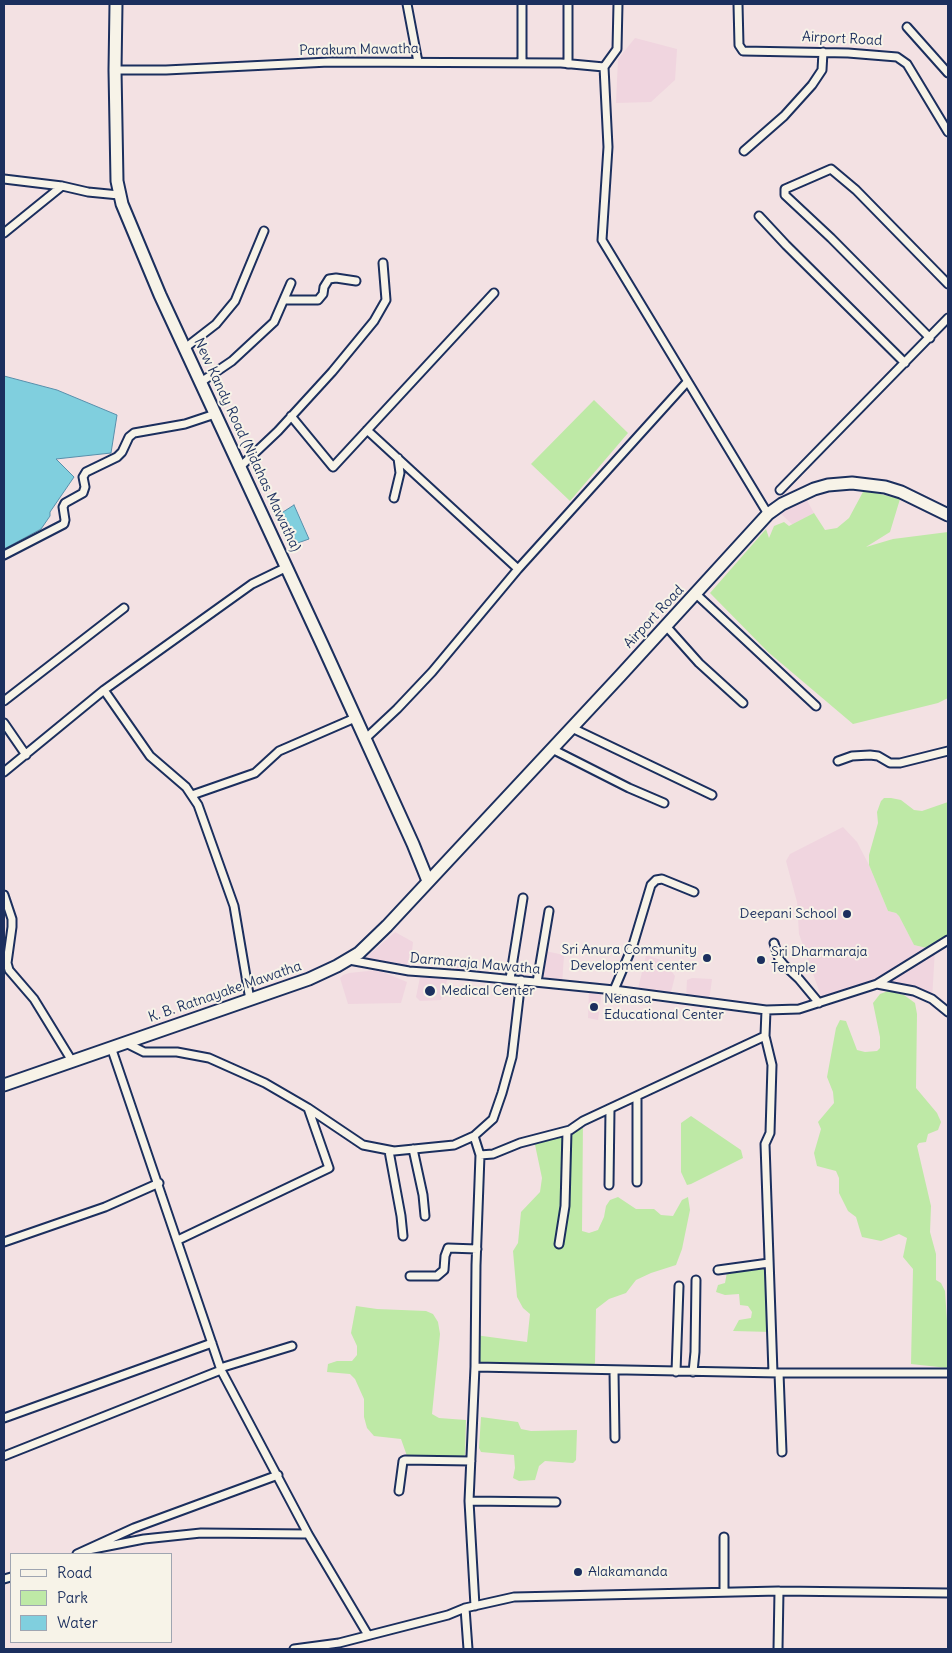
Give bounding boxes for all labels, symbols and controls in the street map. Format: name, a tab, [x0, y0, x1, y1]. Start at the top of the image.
street label: Airport Road	[801, 29, 883, 49]
street label: Parakum Mawatha	[299, 41, 419, 59]
street label: New Kandy Road (Nidahas Mawatha)	[190, 336, 304, 554]
street label: Airport Road	[620, 582, 688, 652]
place label: Deepani School	[740, 906, 837, 922]
marker: Deepani School	[841, 908, 853, 920]
place label: Sri Anura Community Development center	[561, 942, 697, 974]
place label: Sri Dharmaraja Temple	[771, 944, 868, 976]
street label: Darmaraja Mawatha	[409, 950, 541, 978]
marker: Sri Anura Community Development center	[701, 952, 713, 964]
marker: Sri Dharmaraja Temple	[755, 954, 767, 966]
street label: K. B. Ratnayake Mawatha	[146, 958, 304, 1026]
place label: Medical Center	[441, 983, 535, 999]
marker: Medical Center	[423, 984, 437, 998]
place label: Nenasa Educational Center	[604, 991, 724, 1024]
marker: Nenasa Educational Center	[588, 1001, 600, 1013]
legend	[10, 1553, 172, 1643]
text: Road	[57, 1563, 92, 1582]
place label: Alakamanda	[588, 1564, 668, 1580]
marker: Alakamanda	[572, 1566, 584, 1578]
text: Park	[57, 1588, 88, 1607]
text: Water	[57, 1613, 98, 1632]

